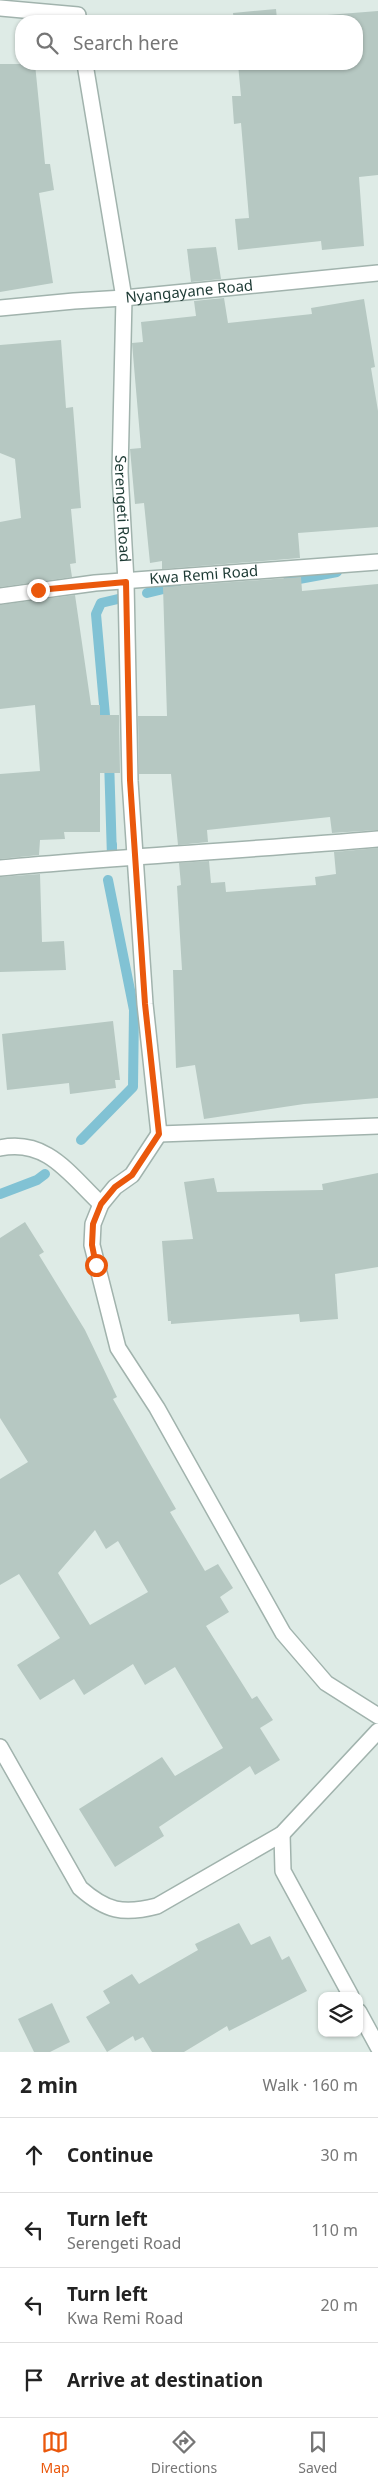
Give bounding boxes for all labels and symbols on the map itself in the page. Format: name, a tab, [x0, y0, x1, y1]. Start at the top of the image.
street label: Nyangayane Road	[124, 274, 254, 307]
street label: Serengeti Road	[111, 455, 136, 563]
street label: Kwa Remi Road	[149, 560, 259, 588]
route end	[27, 579, 50, 602]
route start	[85, 1254, 108, 1277]

